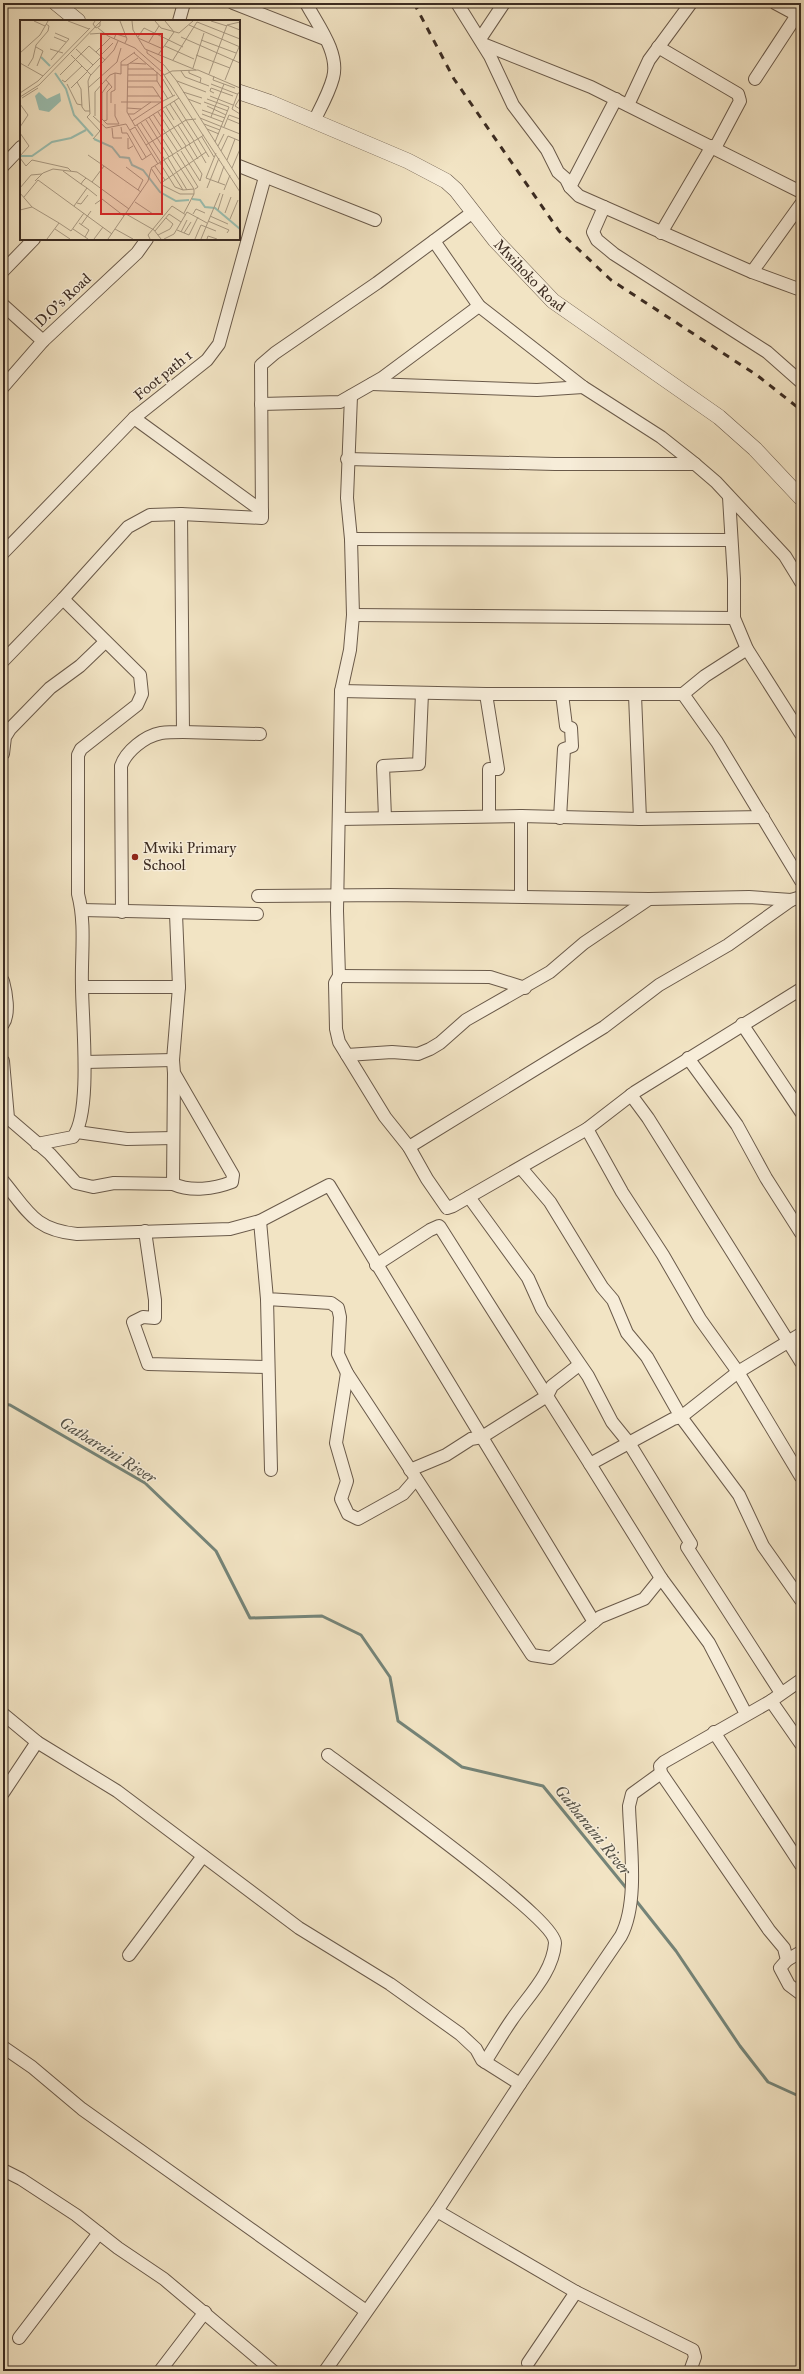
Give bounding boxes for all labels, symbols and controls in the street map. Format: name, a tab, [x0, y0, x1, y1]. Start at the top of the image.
inset map	[20, 20, 240, 240]
street label: Mwihoko Road	[490, 235, 569, 316]
street label: D.O's Road	[31, 269, 95, 330]
street label: Foot path 1	[130, 346, 196, 404]
place label: Mwiki Primary School	[143, 839, 237, 874]
marker: Mwiki Primary School	[130, 852, 140, 862]
water label: Gatharaini River	[56, 1413, 161, 1488]
water label: Gatharaini River	[551, 1781, 636, 1880]

